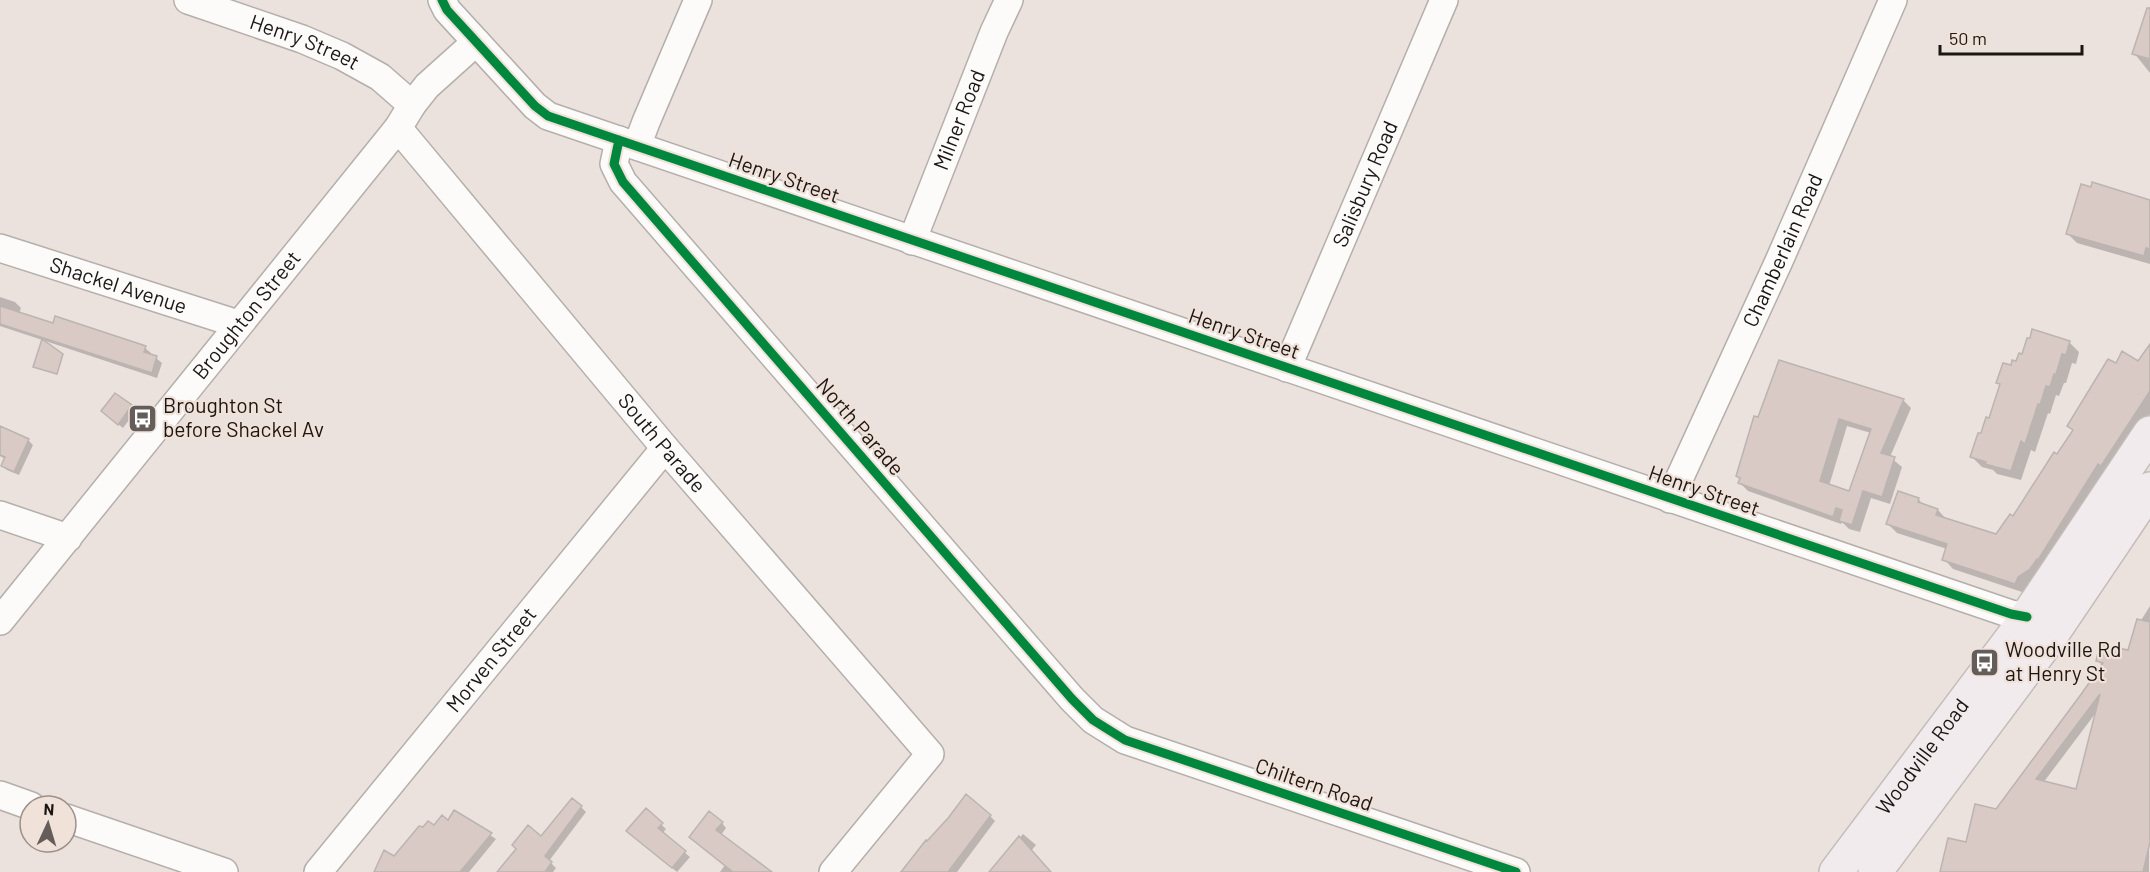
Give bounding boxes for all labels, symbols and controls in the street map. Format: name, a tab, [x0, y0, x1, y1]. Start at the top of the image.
street label: Henry Street	[247, 8, 364, 74]
scale bar	[1940, 18, 2082, 56]
text: 50 m	[1949, 27, 1987, 49]
street label: Milner Road	[927, 66, 989, 173]
street label: Salisbury Road	[1326, 117, 1402, 250]
street label: Henry Street	[726, 146, 843, 207]
street label: Chamberlain Road	[1737, 169, 1827, 331]
street label: Broughton Street	[186, 245, 305, 383]
street label: Shackel Avenue	[47, 251, 190, 318]
street label: Henry Street	[1186, 302, 1303, 363]
street label: North Parade	[812, 372, 910, 480]
street label: South Parade	[614, 388, 712, 497]
place label: Broughton St before Shackel Av	[163, 392, 324, 441]
bus stop icon: Broughton St before Shackel Av	[126, 402, 158, 434]
street label: Henry Street	[1646, 459, 1763, 520]
street label: Morven Street	[440, 601, 541, 717]
place label: Woodville Rd at Henry St	[2005, 636, 2121, 685]
bus stop icon: Woodville Rd at Henry St	[1968, 646, 2000, 678]
street label: Woodville Road	[1870, 693, 1973, 819]
street label: Chiltern Road	[1253, 752, 1376, 815]
north arrow	[18, 794, 78, 854]
text: N	[43, 799, 55, 818]

